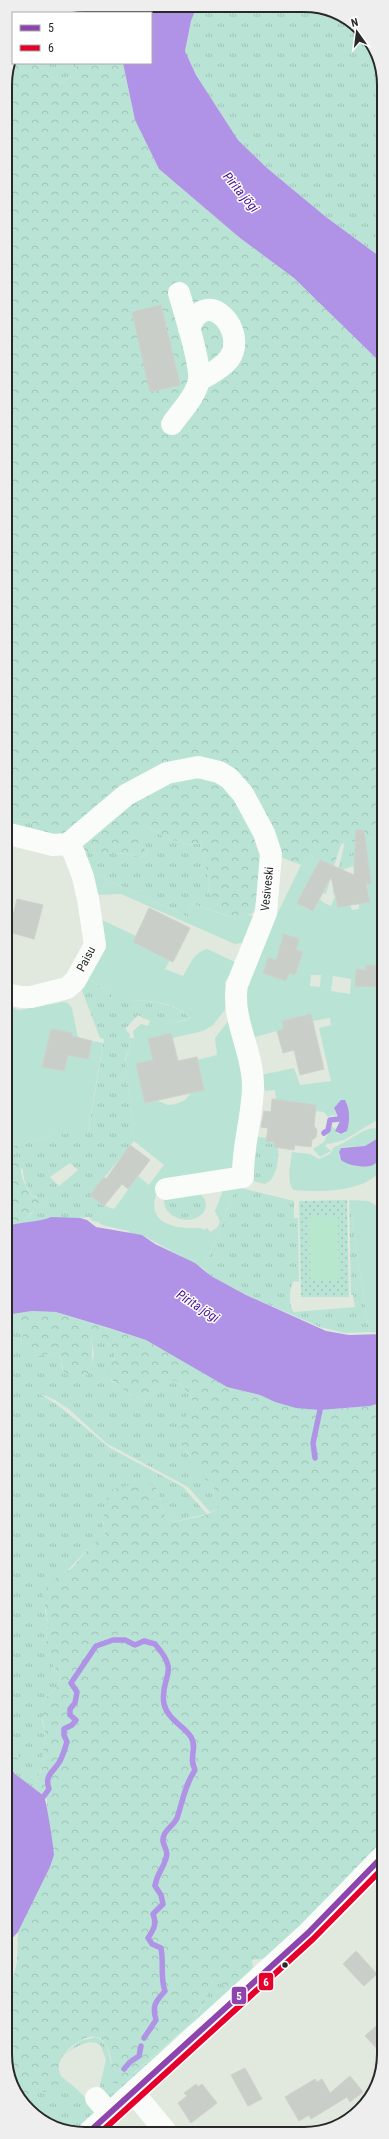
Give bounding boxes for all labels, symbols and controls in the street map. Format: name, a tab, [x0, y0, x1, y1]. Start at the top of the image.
legend	[12, 12, 152, 64]
north arrow	[337, 12, 377, 52]
text: N	[350, 16, 360, 30]
text: 5	[48, 21, 54, 35]
text: 6	[48, 41, 54, 55]
water label: Pirita jõgi	[220, 169, 262, 215]
street label: Vesiveski	[258, 866, 276, 912]
street label: Paisu	[74, 944, 98, 974]
water label: Pirita jõgi	[174, 1287, 222, 1325]
unlabelled marker	[280, 1960, 290, 1970]
line badge: 6	[258, 1972, 274, 1991]
text: 6	[263, 1976, 269, 1989]
line badge: 5	[231, 1986, 247, 2005]
text: 5	[236, 1990, 242, 2003]

